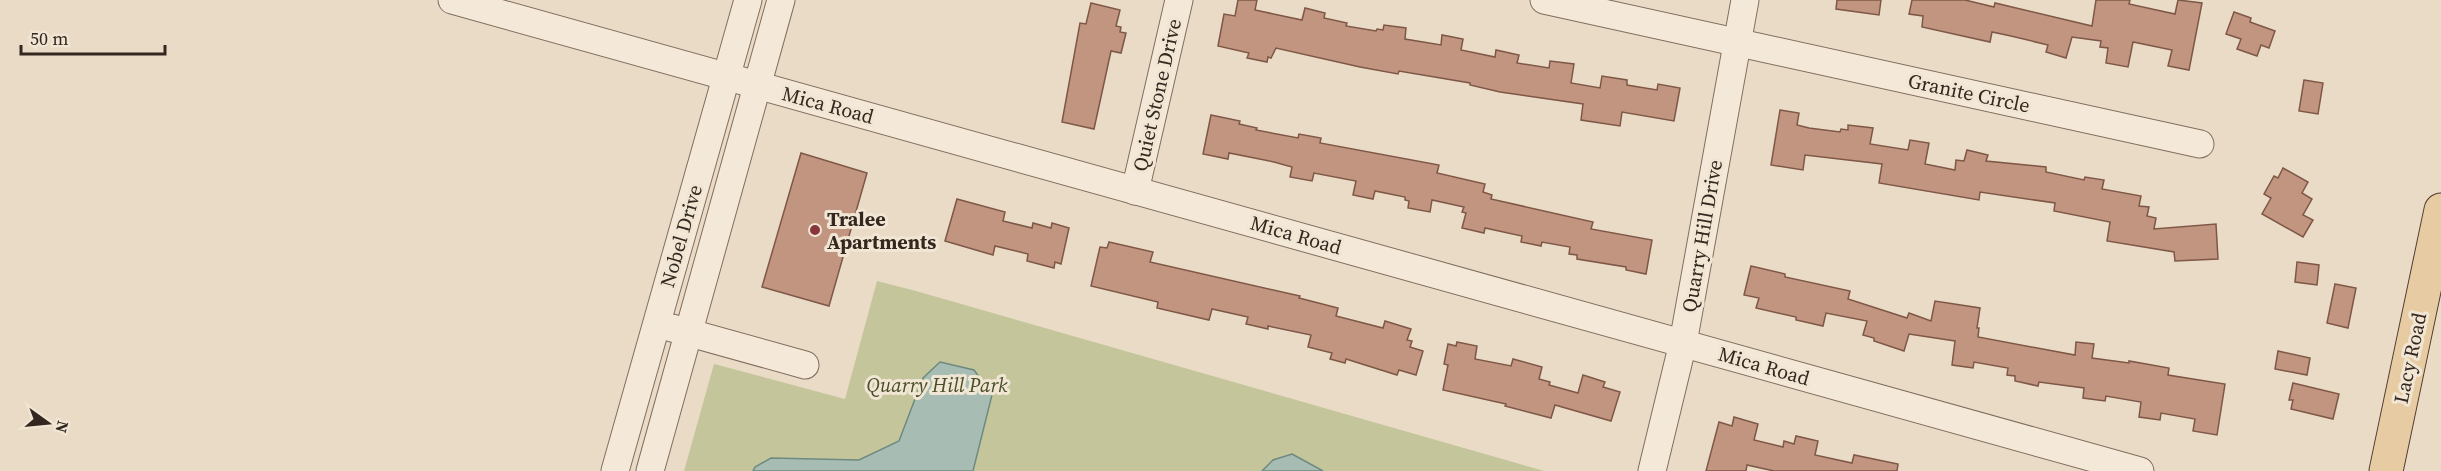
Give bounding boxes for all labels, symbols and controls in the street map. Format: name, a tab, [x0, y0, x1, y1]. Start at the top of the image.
street label: Quiet Stone Drive	[1126, 16, 1188, 174]
scale bar	[21, 18, 165, 56]
text: 50 m	[30, 26, 68, 51]
street label: Granite Circle	[1905, 66, 2033, 120]
street label: Mica Road	[779, 79, 878, 131]
street label: Quarry Hill Drive	[1675, 158, 1729, 314]
street label: Nobel Drive	[653, 181, 709, 291]
place label: Tralee Apartments	[827, 205, 936, 256]
street label: Mica Road	[1247, 209, 1346, 262]
marker: Tralee Apartments	[808, 223, 822, 237]
street label: Lacy Road	[2387, 309, 2433, 406]
street label: Mica Road	[1715, 340, 1814, 393]
park label: Quarry Hill Park	[867, 371, 1008, 399]
north arrow	[18, 393, 78, 453]
text: N	[50, 418, 75, 436]

